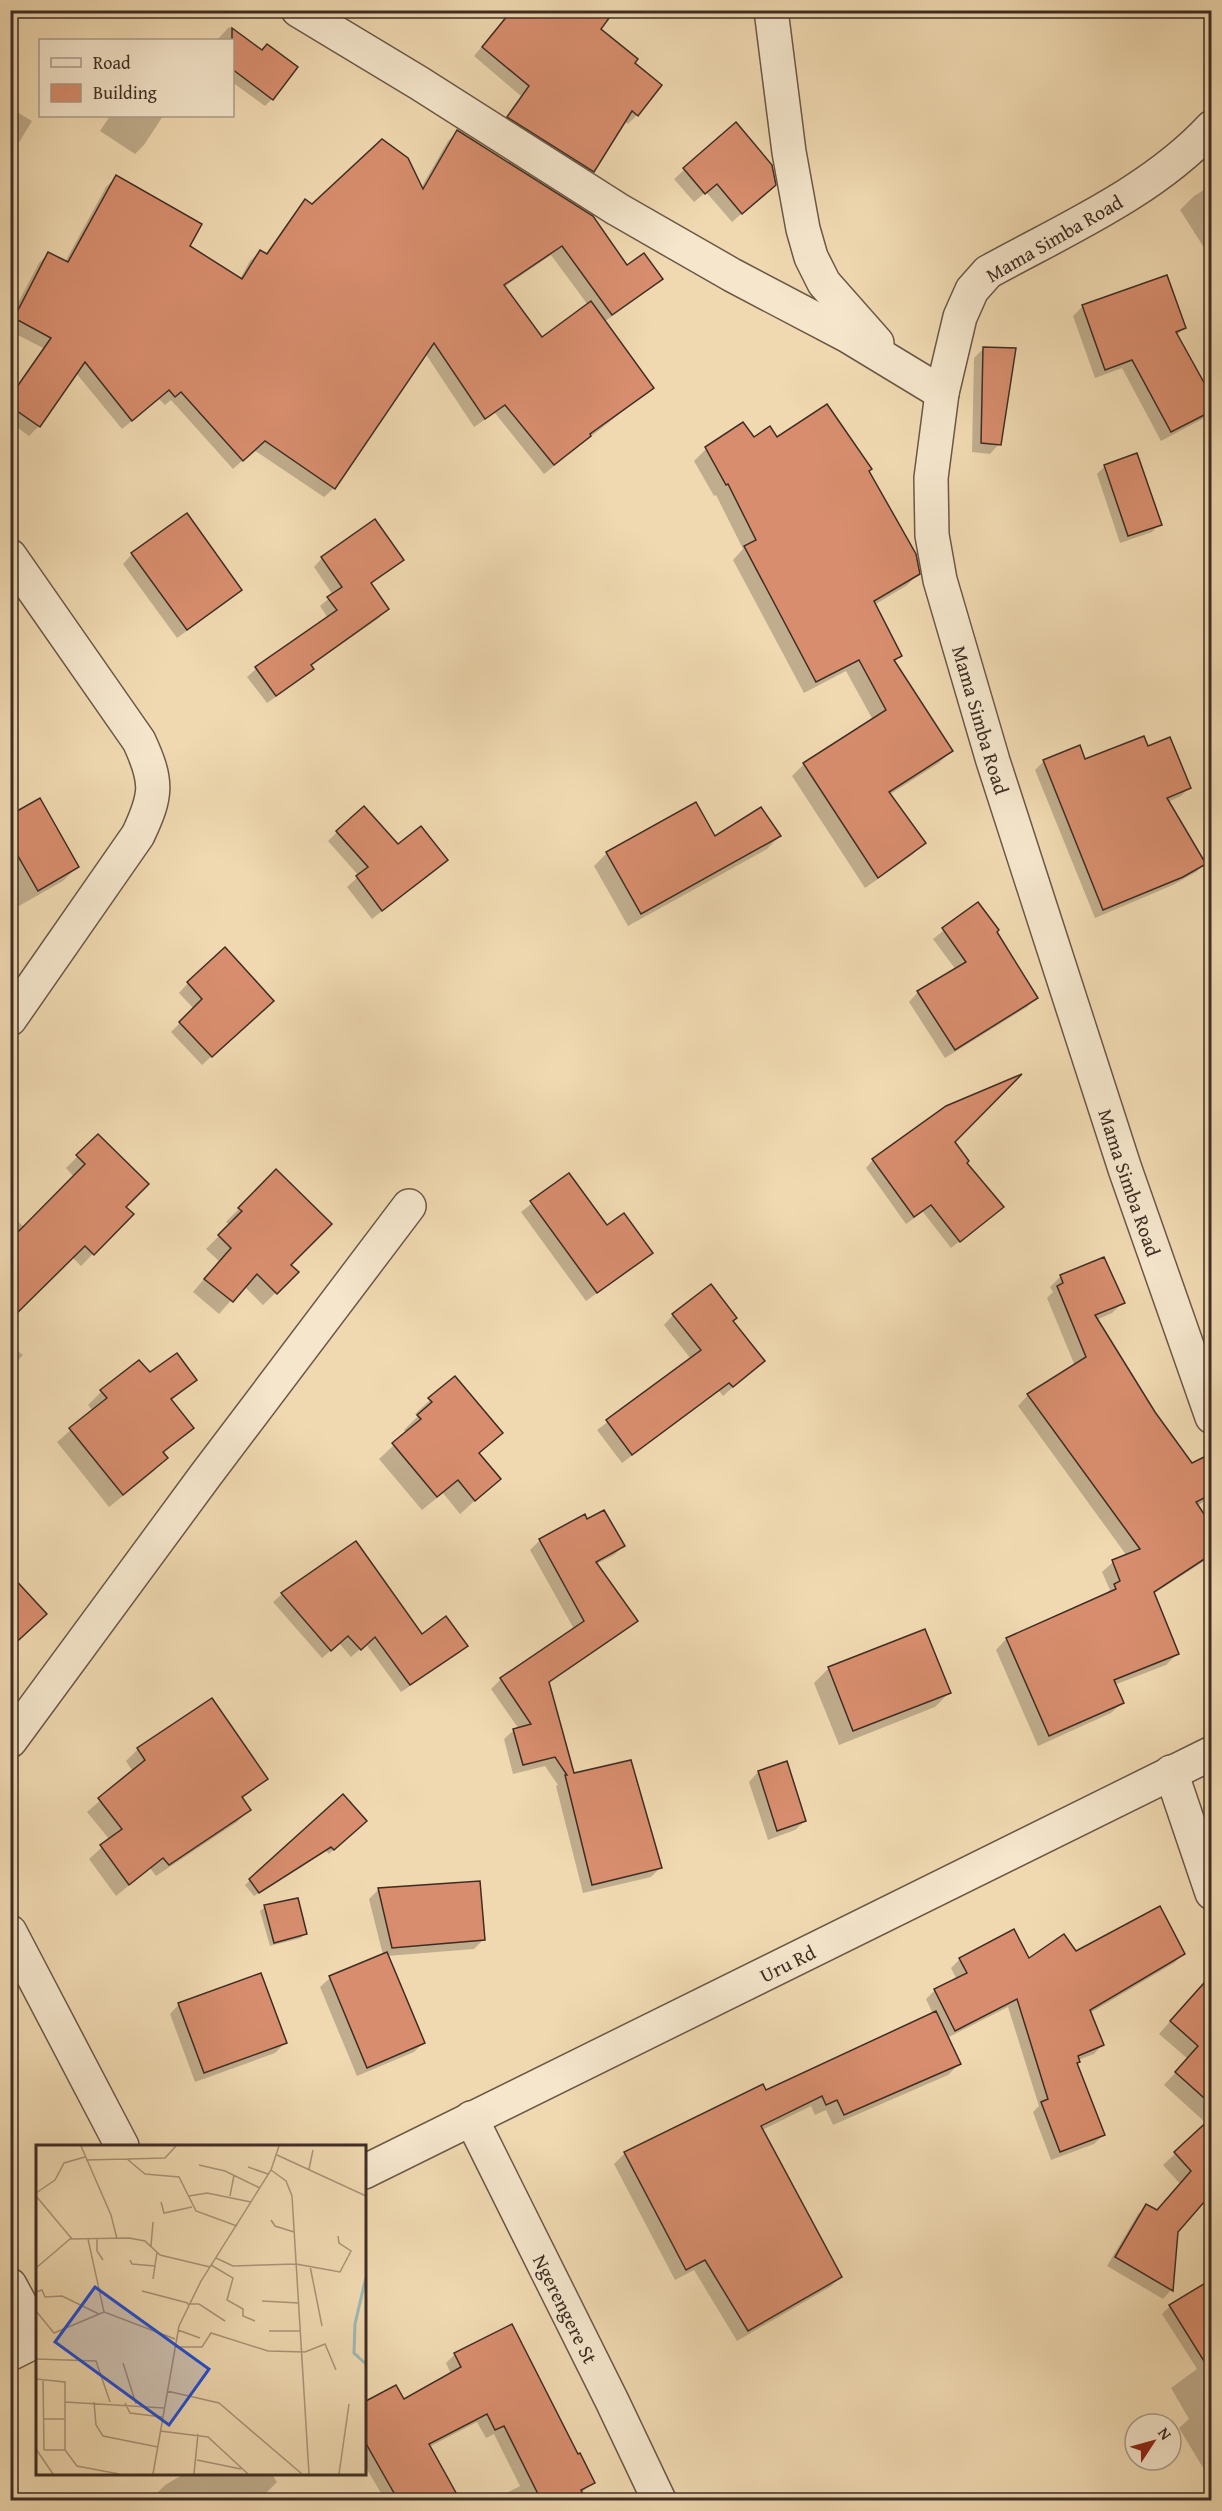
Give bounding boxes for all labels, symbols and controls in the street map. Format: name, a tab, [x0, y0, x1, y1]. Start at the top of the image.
legend	[39, 39, 234, 117]
text: Road	[93, 49, 131, 76]
text: Building	[93, 79, 157, 106]
street label: Mama Simba Road	[980, 187, 1128, 289]
street label: Mama Simba Road	[945, 642, 1017, 798]
street label: Mama Simba Road	[1092, 1105, 1169, 1260]
street label: Uru Rd	[754, 1937, 820, 1989]
inset map	[36, 2145, 366, 2475]
street label: Ngerengere St	[526, 2249, 605, 2368]
north arrow	[1123, 2412, 1183, 2472]
text: N	[1152, 2422, 1178, 2445]

